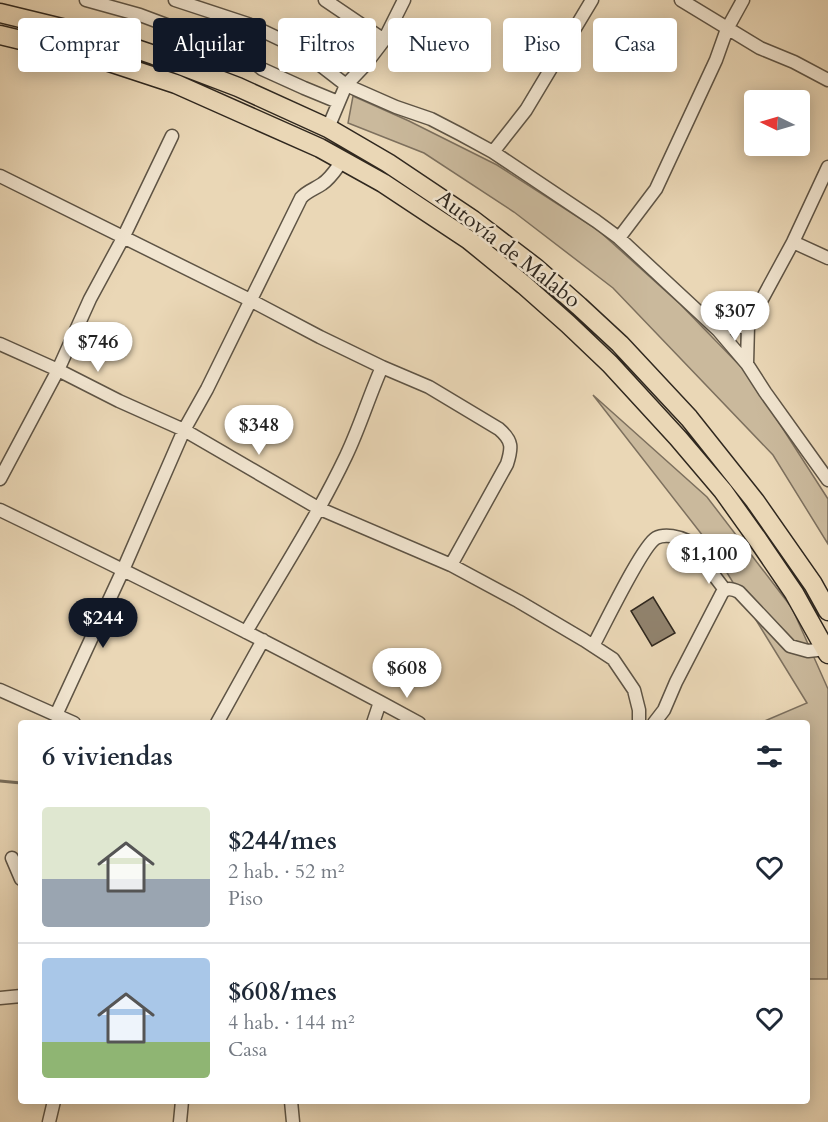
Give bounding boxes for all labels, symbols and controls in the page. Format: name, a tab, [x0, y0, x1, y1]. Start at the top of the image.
chip: Comprar	[18, 18, 141, 72]
chip: Alquilar	[153, 18, 266, 72]
chip: Filtros	[278, 18, 376, 72]
chip: Nuevo	[388, 18, 491, 72]
chip: Piso	[503, 18, 581, 72]
chip: Casa	[593, 18, 677, 72]
north arrow	[744, 90, 810, 156]
map controls	[744, 90, 810, 156]
street label: Autovía de Malabo	[430, 183, 587, 315]
pin: $307	[699, 291, 771, 342]
text: $307	[715, 297, 755, 324]
pin: $746	[62, 322, 134, 373]
text: $746	[78, 328, 118, 355]
pin: $348	[223, 405, 295, 456]
text: $348	[239, 411, 279, 438]
pin: $1,100	[660, 534, 758, 585]
text: $1,100	[680, 540, 738, 567]
pin: $244	[67, 598, 139, 649]
text: $244	[83, 604, 123, 631]
pin: $608	[371, 648, 443, 699]
text: $608	[387, 654, 427, 681]
text: 6 viviendas	[42, 739, 173, 774]
icon: filters	[753, 740, 786, 773]
text: $244/mes	[228, 823, 337, 858]
icon: home	[90, 831, 162, 903]
icon: heart	[753, 851, 786, 884]
text: 2 hab. · 52 m²	[228, 858, 344, 885]
text: Piso	[228, 885, 263, 912]
text: $608/mes	[228, 974, 337, 1009]
icon: home	[90, 982, 162, 1054]
icon: heart	[753, 1002, 786, 1035]
text: 4 hab. · 144 m²	[228, 1009, 355, 1036]
text: Casa	[228, 1036, 267, 1063]

